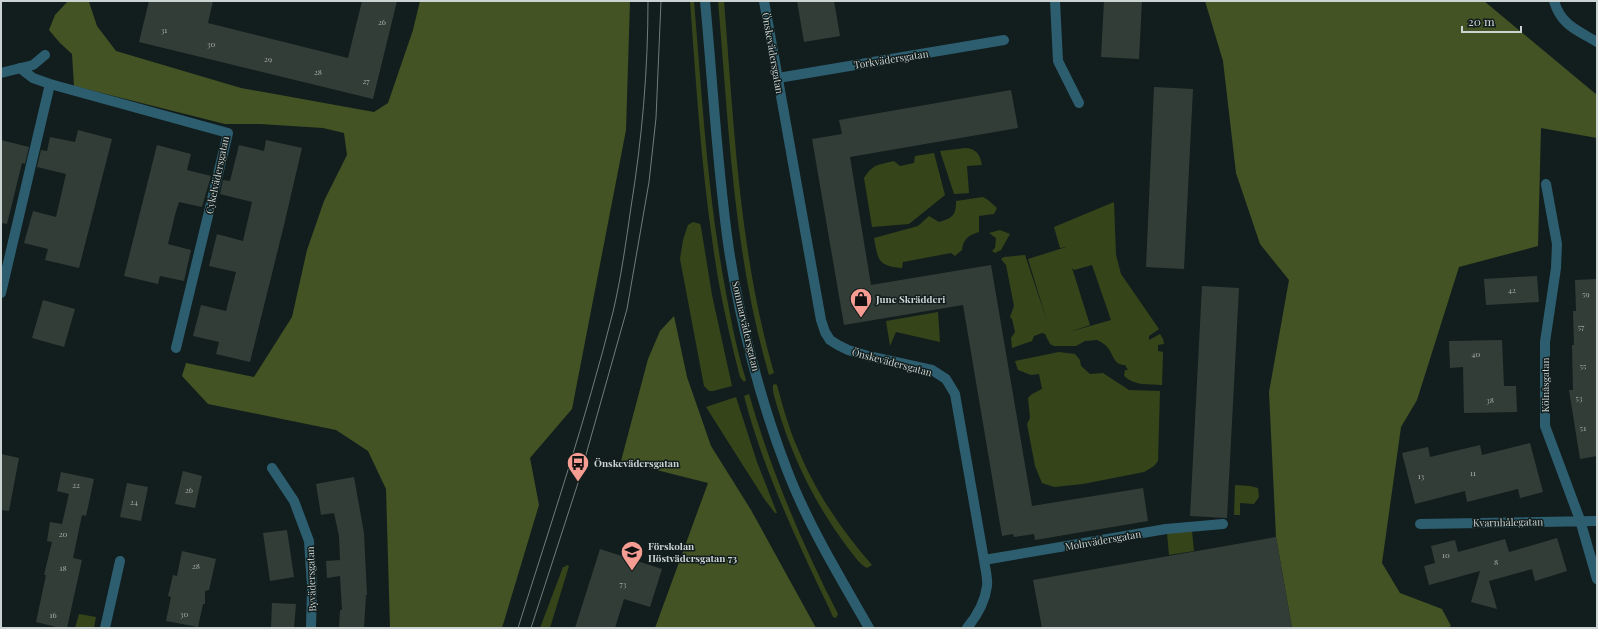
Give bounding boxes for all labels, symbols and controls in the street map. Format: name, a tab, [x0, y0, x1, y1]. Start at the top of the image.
scale bar	[1462, 8, 1521, 34]
street label: Önskevädersgatan	[759, 11, 787, 95]
text: 20 m	[1468, 13, 1495, 29]
house number: 26	[378, 16, 386, 27]
house number: 31	[161, 24, 167, 35]
house number: 30	[207, 38, 215, 49]
street label: Torkvädersgatan	[853, 46, 929, 72]
house number: 29	[264, 53, 272, 64]
house number: 28	[314, 66, 322, 77]
house number: 27	[362, 75, 370, 86]
street label: Cykelvädersgatan	[202, 135, 232, 215]
street label: Sommarvädersgatan	[729, 279, 763, 373]
house number: 42	[1508, 284, 1516, 295]
shop icon: June Skrädderi	[848, 286, 874, 319]
house number: 59	[1582, 288, 1590, 299]
place label: June Skrädderi	[875, 292, 945, 306]
house number: 57	[1578, 321, 1585, 332]
street label: Önskevädersgatan	[850, 345, 934, 379]
house number: 40	[1472, 348, 1481, 359]
street label: Kölnåsgatan	[1538, 358, 1552, 412]
house number: 55	[1580, 360, 1586, 371]
house number: 53	[1576, 392, 1583, 403]
house number: 38	[1486, 394, 1494, 405]
house number: 51	[1580, 422, 1586, 433]
bus stop icon: Önskevädersgatan	[565, 450, 591, 483]
place label: Önskevädersgatan	[594, 456, 680, 470]
house number: 11	[1470, 467, 1476, 478]
house number: 13	[1418, 470, 1425, 481]
house number: 22	[72, 479, 80, 490]
house number: 26	[185, 484, 193, 495]
house number: 24	[130, 496, 138, 507]
street label: Kvarnhålegatan	[1473, 514, 1543, 530]
street label: Molnvädersgatan	[1064, 526, 1142, 554]
house number: 20	[59, 528, 68, 539]
school or university icon: Förskolan Höstvädersgatan 73	[619, 539, 645, 572]
place label: Förskolan Höstvädersgatan 73	[648, 539, 737, 565]
street label: Byvädersgatan	[303, 546, 319, 612]
house number: 10	[1442, 549, 1450, 560]
house number: 8	[1494, 556, 1498, 567]
house number: 28	[192, 560, 200, 571]
house number: 18	[59, 562, 67, 573]
house number: 73	[620, 578, 627, 589]
house number: 30	[180, 608, 188, 619]
house number: 16	[49, 609, 57, 620]

